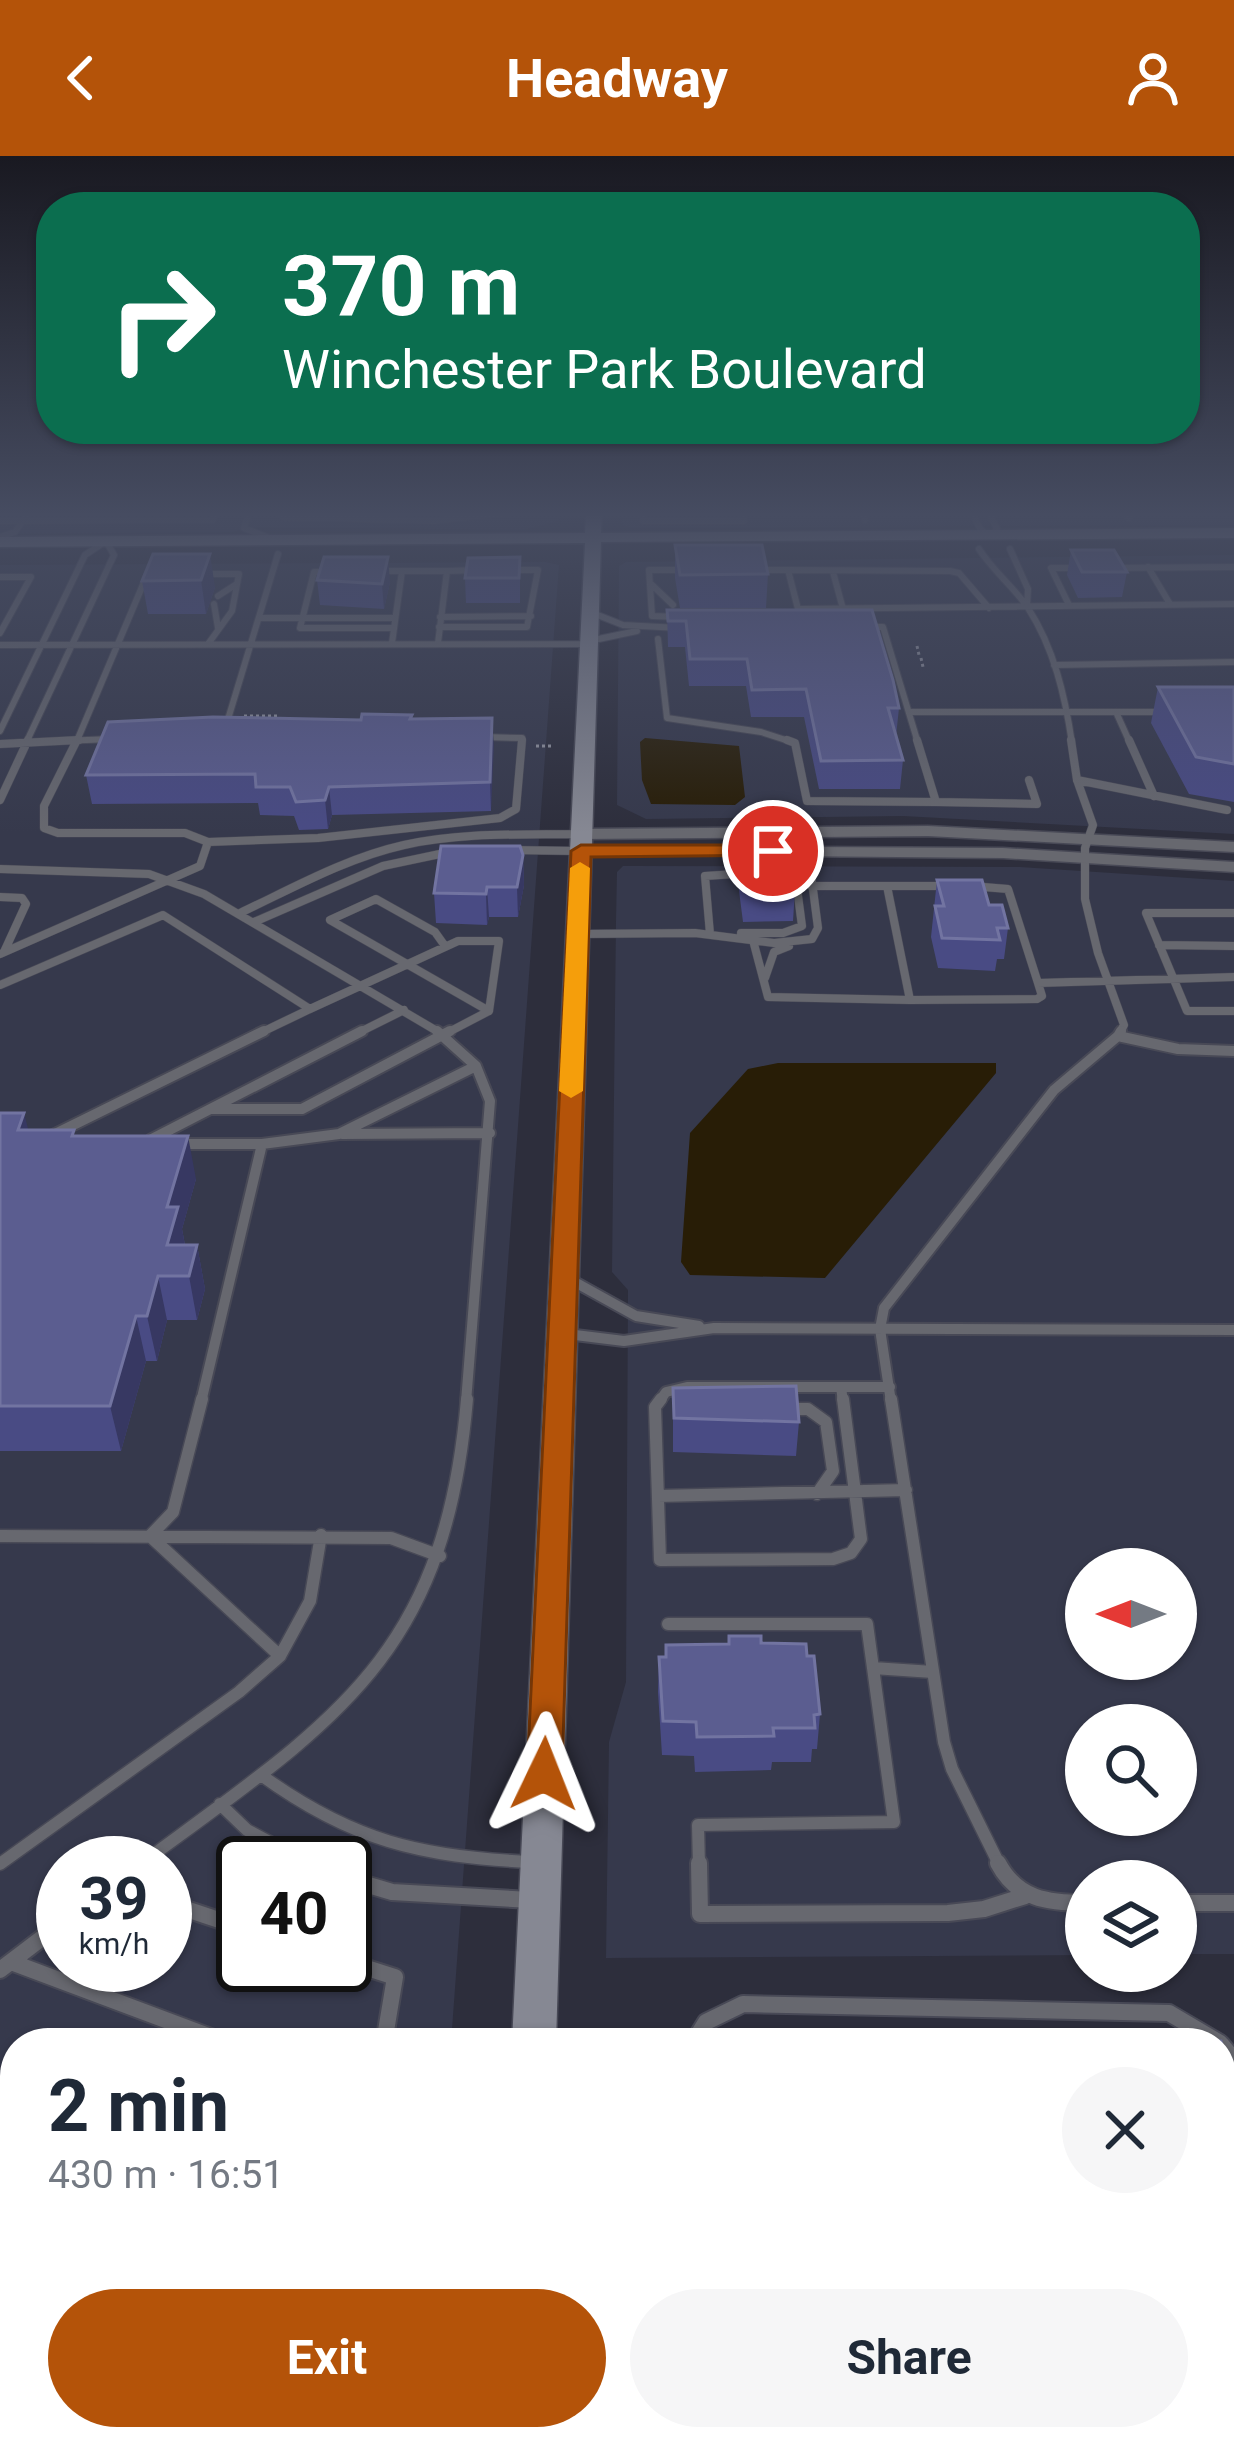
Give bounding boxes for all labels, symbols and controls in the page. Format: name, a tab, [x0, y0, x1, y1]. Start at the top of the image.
icon: back	[48, 45, 114, 111]
icon: person	[1120, 45, 1186, 111]
text: Headway	[506, 47, 728, 110]
text: 370 m	[282, 237, 520, 336]
icon: right	[84, 240, 240, 396]
text: Winchester Park Boulevard	[282, 338, 927, 401]
pin	[722, 800, 824, 902]
icon: arrive	[740, 818, 806, 884]
north arrow	[1065, 1548, 1197, 1680]
map controls	[1065, 1548, 1197, 1992]
button: search	[1065, 1704, 1197, 1836]
position arrow	[481, 1711, 607, 1837]
speed limit sign: 40	[216, 1836, 372, 1992]
button: layers	[1065, 1860, 1197, 1992]
text: 39	[80, 1863, 148, 1934]
text: km/h	[79, 1926, 149, 1961]
text: 2 min	[48, 2064, 229, 2149]
button: close	[1062, 2067, 1188, 2193]
text: 430 m · 16:51	[48, 2152, 284, 2198]
button: Exit	[48, 2289, 606, 2427]
button: Share	[630, 2289, 1188, 2427]

